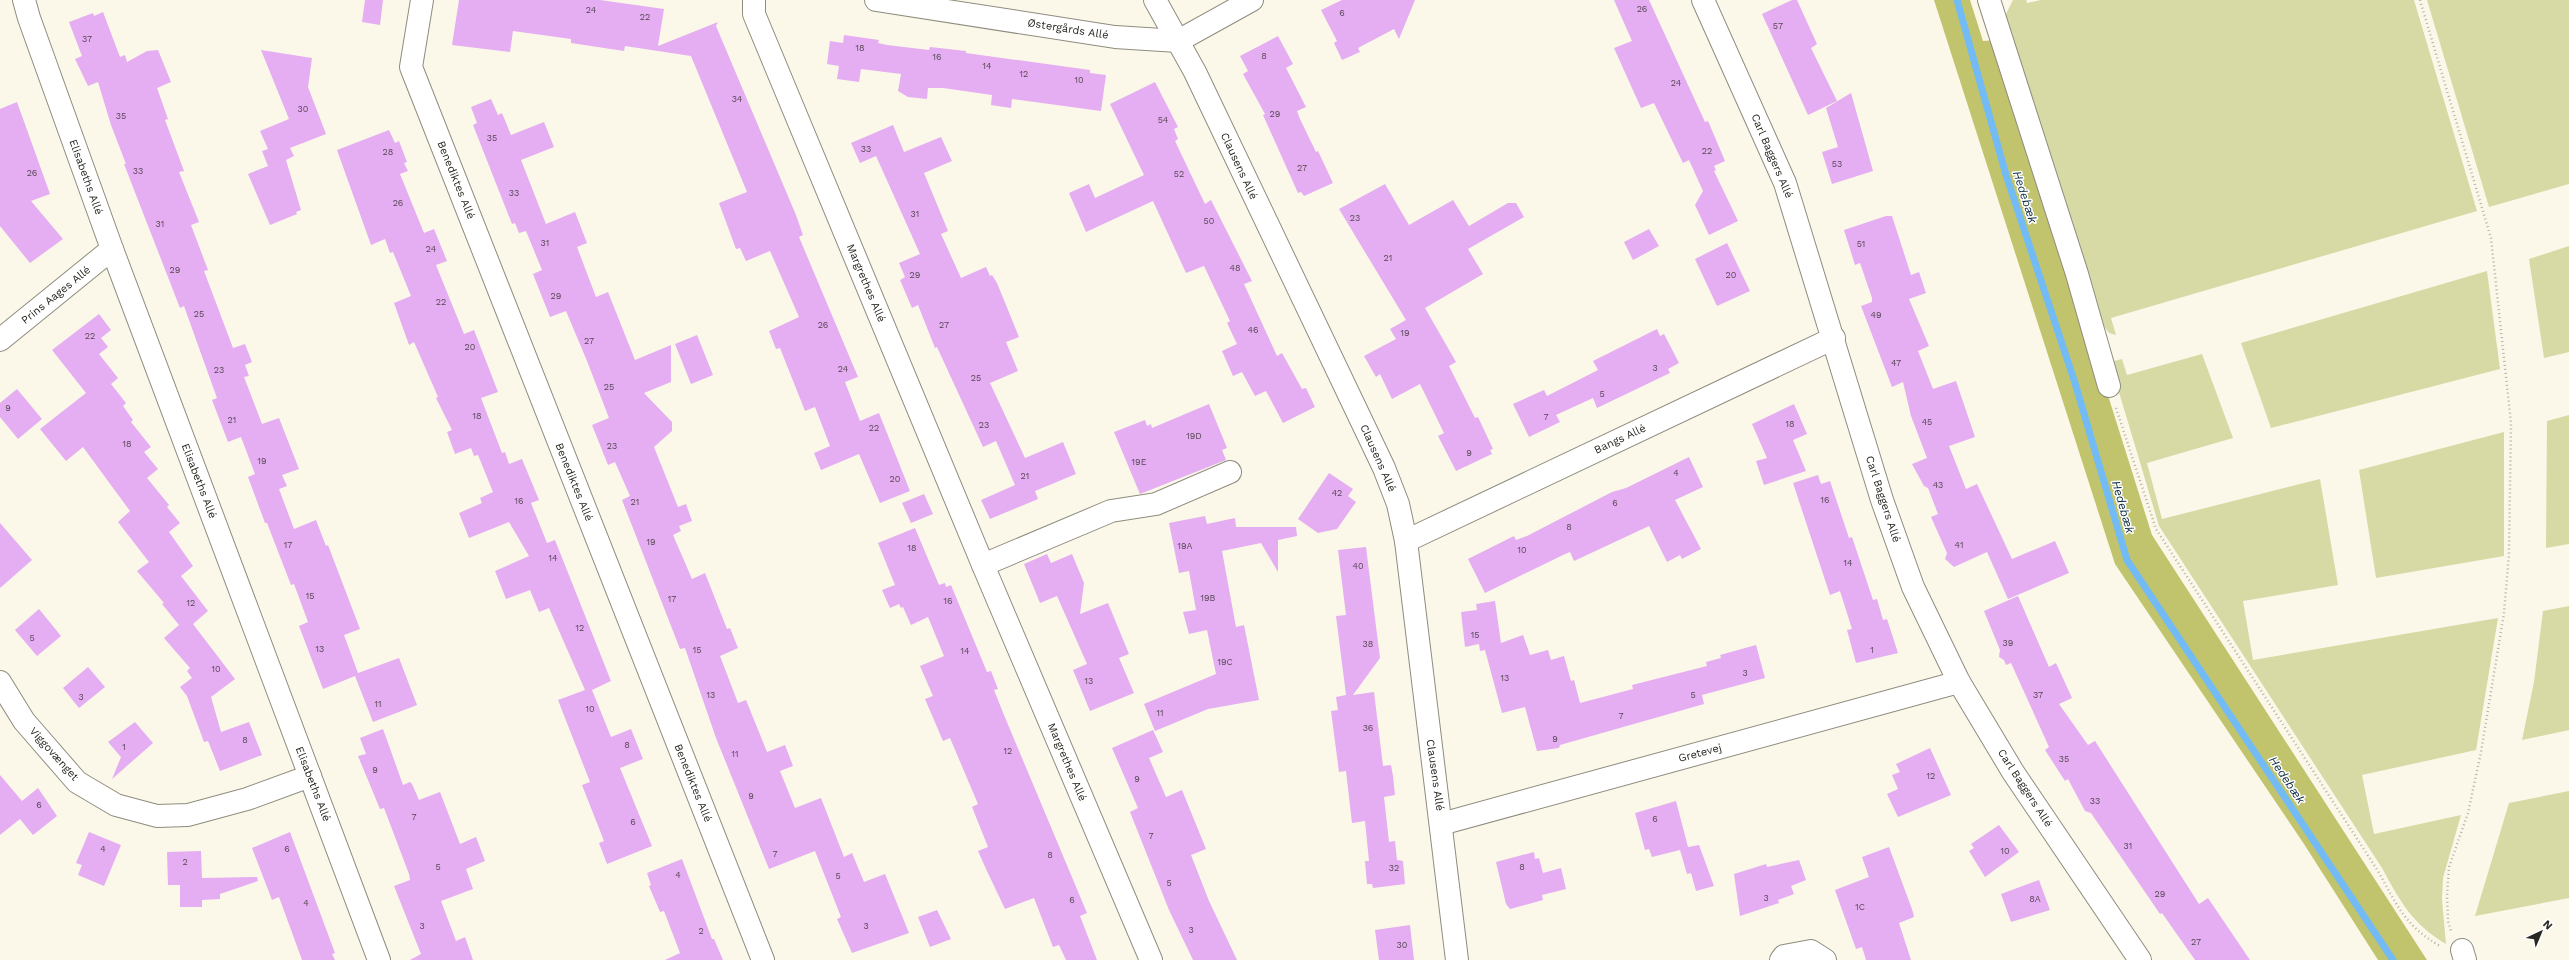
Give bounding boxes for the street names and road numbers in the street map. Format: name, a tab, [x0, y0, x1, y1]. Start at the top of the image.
street label: Østergårds Allé	[1027, 16, 1109, 42]
street label: Carl Baggers Allé	[1748, 112, 1796, 200]
street label: Clausens Allé	[1218, 130, 1260, 202]
street label: Elisabeths Allé	[66, 138, 106, 216]
street label: Benediktes Allé	[434, 139, 478, 221]
street label: Margrethes Allé	[844, 242, 888, 324]
street label: Prins Aages Allé	[19, 263, 93, 327]
street label: Bangs Allé	[1592, 421, 1648, 457]
street label: Clausens Allé	[1357, 422, 1399, 494]
street label: Benediktes Allé	[552, 441, 596, 523]
street label: Elisabeths Allé	[179, 442, 219, 520]
street label: Carl Baggers Allé	[1863, 454, 1903, 544]
street label: Margrethes Allé	[1045, 721, 1089, 803]
street label: Viggovænget	[27, 725, 82, 784]
street label: Clausens Allé	[1424, 738, 1446, 812]
street label: Gretevej	[1677, 741, 1723, 765]
street label: Benediktes Allé	[671, 742, 715, 824]
street label: Elisabeths Allé	[293, 745, 333, 823]
street label: Carl Baggers Allé	[1995, 747, 2055, 829]

